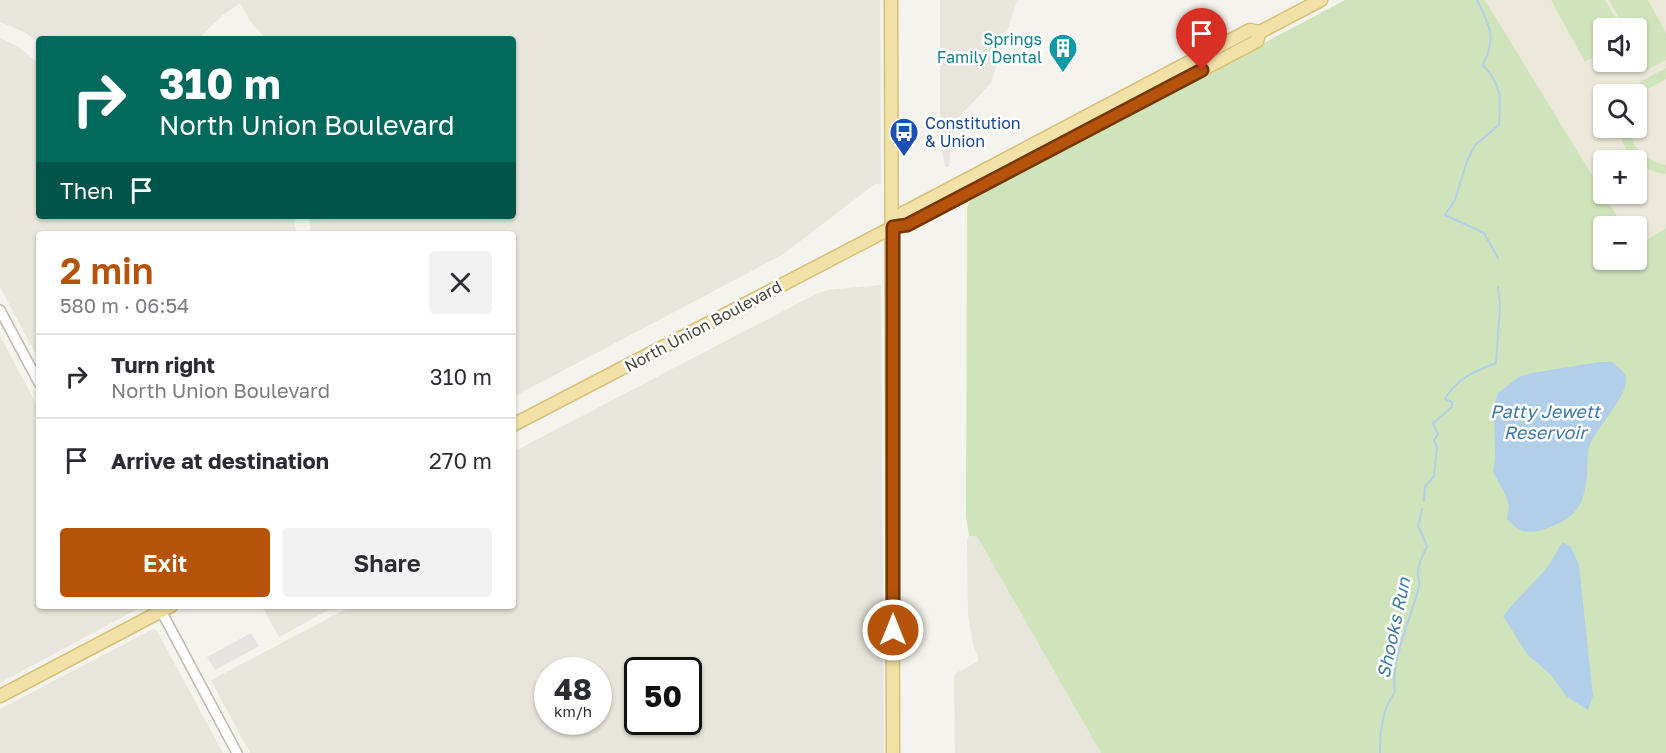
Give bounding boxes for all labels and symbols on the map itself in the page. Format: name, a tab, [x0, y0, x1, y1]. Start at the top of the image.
pin	[1176, 8, 1227, 70]
place label: Springs Family Dental	[937, 29, 1042, 67]
building icon: Springs Family Dental	[1047, 32, 1079, 74]
place label: Constitution & Union	[925, 113, 1021, 151]
bus stop icon: Constitution & Union	[888, 116, 920, 158]
street label: North Union Boulevard	[621, 276, 785, 376]
water label: Patty Jewett Reservoir	[1490, 400, 1602, 443]
water label: Shooks Run	[1372, 575, 1415, 680]
position arrow	[861, 598, 925, 662]
speed limit sign: 50	[624, 657, 702, 735]

